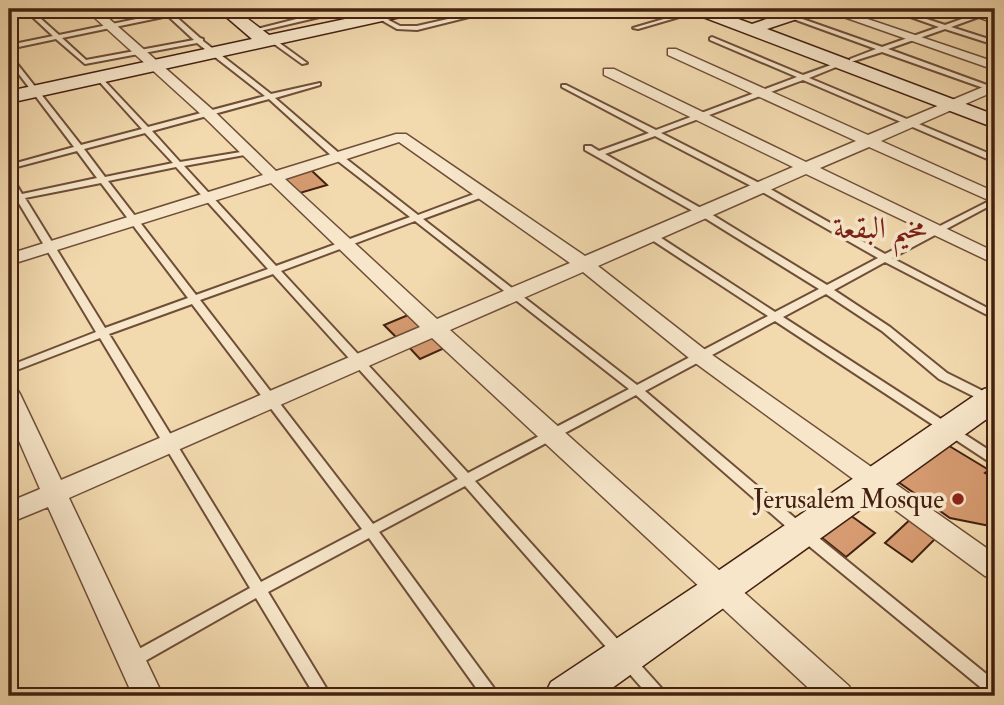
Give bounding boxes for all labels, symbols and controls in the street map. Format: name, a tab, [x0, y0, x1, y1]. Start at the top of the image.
district label: مخيم البقعة	[833, 210, 927, 257]
place label: Jerusalem Mosque	[752, 484, 944, 516]
marker: Jerusalem Mosque	[950, 491, 966, 507]

